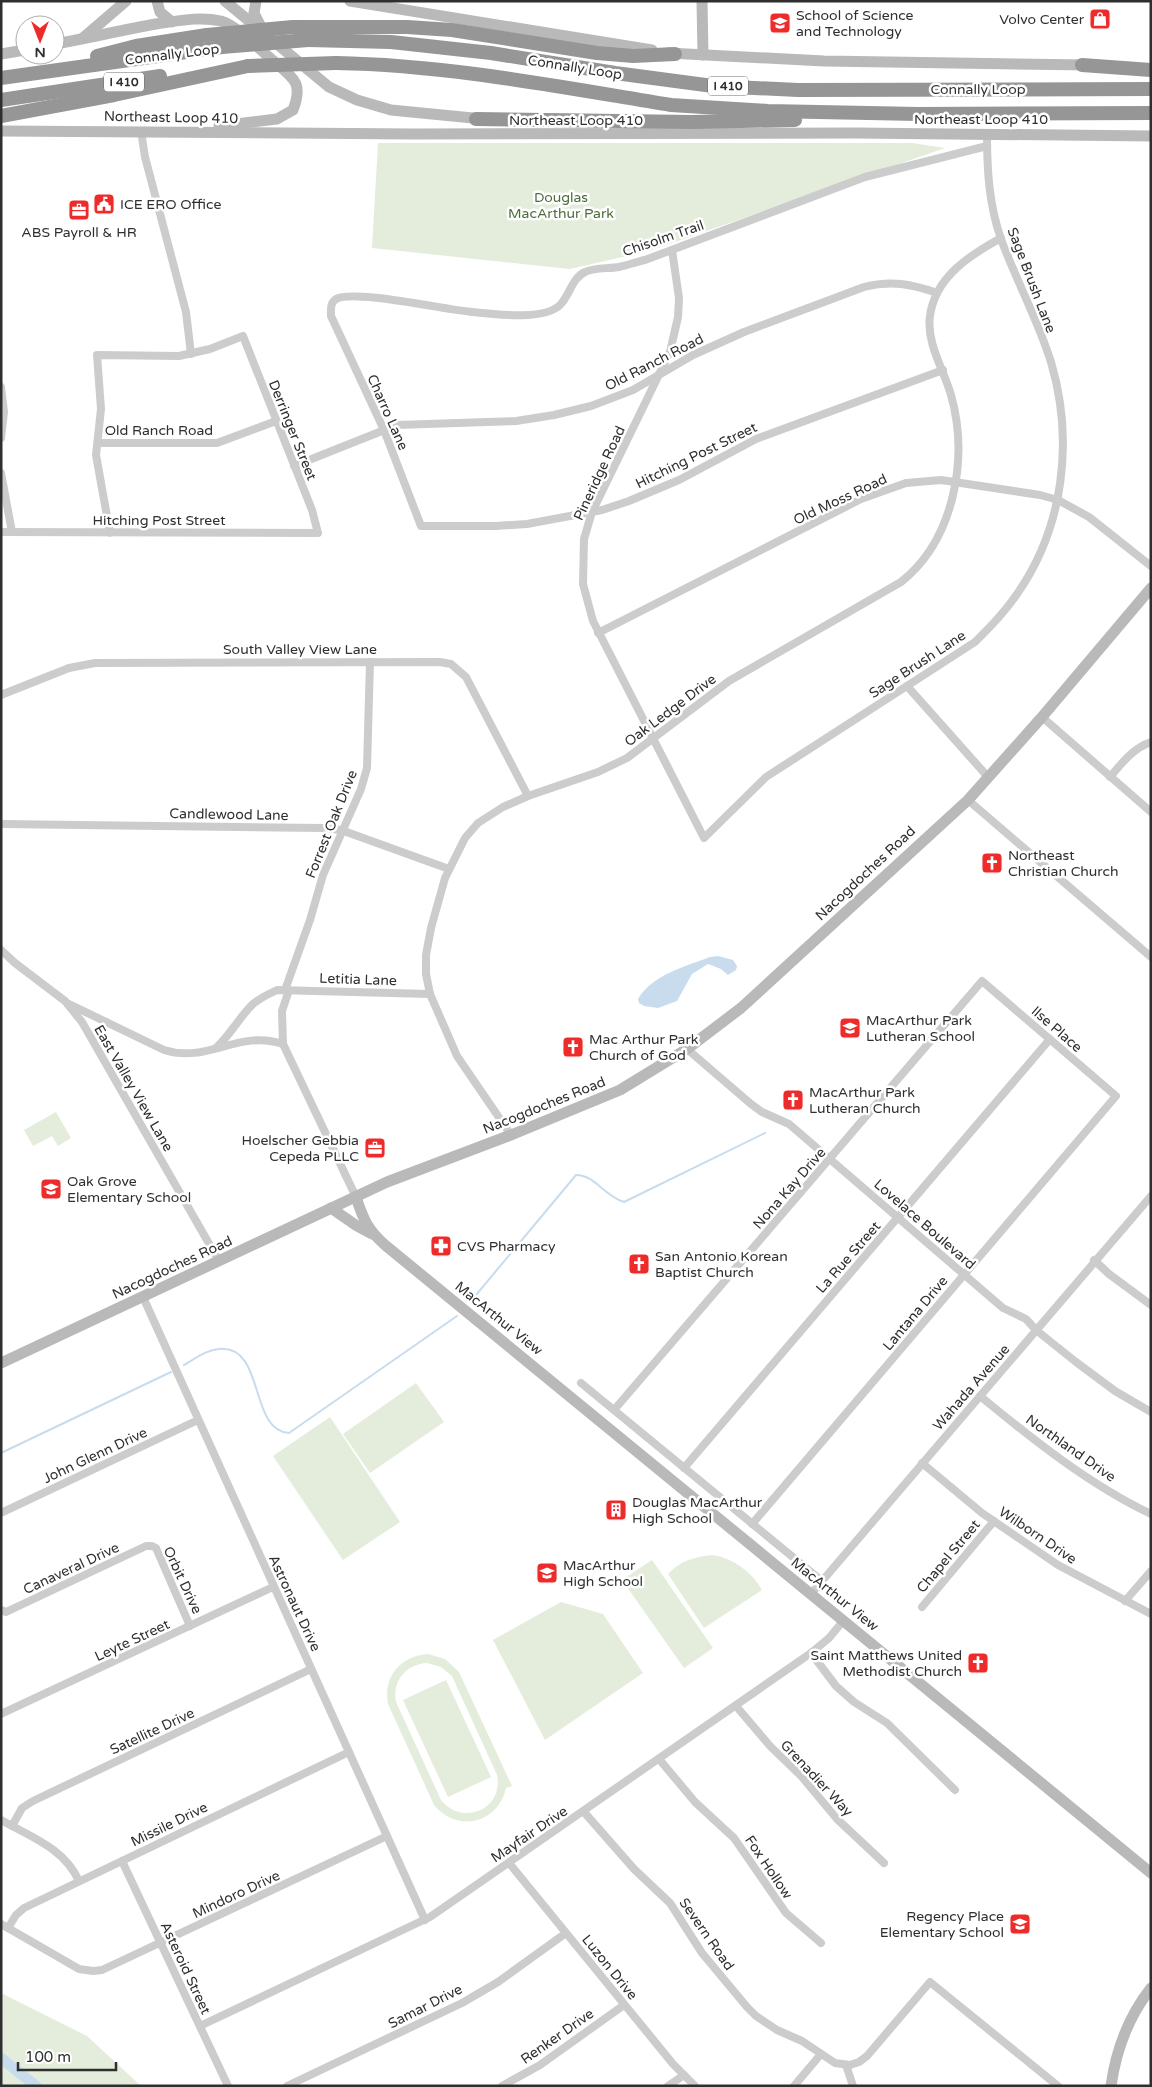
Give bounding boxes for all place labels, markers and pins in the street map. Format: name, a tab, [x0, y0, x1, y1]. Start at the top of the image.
place label: School of Science and Technology	[796, 7, 914, 40]
shop icon: Volvo Center	[1088, 7, 1112, 31]
school or university icon: School of Science and Technology	[768, 11, 792, 35]
place label: Volvo Center	[999, 11, 1085, 28]
public building icon: ICE ERO Office	[92, 192, 116, 216]
place label: ICE ERO Office	[120, 196, 221, 213]
office icon: ABS Payroll & HR	[67, 198, 91, 222]
place label: ABS Payroll & HR	[21, 224, 137, 241]
place label: Northeast Christian Church	[1008, 847, 1119, 880]
church icon: Northeast Christian Church	[980, 851, 1004, 875]
place label: MacArthur Park Lutheran School	[866, 1012, 975, 1045]
school or university icon: MacArthur Park Lutheran School	[838, 1016, 862, 1040]
place label: Mac Arthur Park Church of God	[589, 1031, 699, 1064]
church icon: Mac Arthur Park Church of God	[561, 1035, 585, 1059]
place label: MacArthur Park Lutheran Church	[809, 1084, 921, 1117]
church icon: MacArthur Park Lutheran Church	[781, 1088, 805, 1112]
place label: Hoelscher Gebbia Cepeda PLLC	[242, 1132, 359, 1165]
office icon: Hoelscher Gebbia Cepeda PLLC	[363, 1136, 387, 1160]
place label: Oak Grove Elementary School	[67, 1173, 191, 1206]
school or university icon: Oak Grove Elementary School	[39, 1177, 63, 1201]
pharmacy icon: CVS Pharmacy	[429, 1234, 453, 1258]
place label: CVS Pharmacy	[457, 1238, 556, 1255]
place label: San Antonio Korean Baptist Church	[655, 1248, 788, 1281]
church icon: San Antonio Korean Baptist Church	[627, 1252, 651, 1276]
place label: Douglas MacArthur High School	[632, 1494, 763, 1527]
building icon: Douglas MacArthur High School	[604, 1498, 628, 1522]
place label: MacArthur High School	[563, 1557, 643, 1590]
school or university icon: MacArthur High School	[535, 1561, 559, 1585]
place label: Saint Matthews United Methodist Church	[811, 1647, 962, 1680]
church icon: Saint Matthews United Methodist Church	[966, 1651, 990, 1675]
place label: Regency Place Elementary School	[880, 1908, 1004, 1941]
school or university icon: Regency Place Elementary School	[1008, 1912, 1032, 1936]

